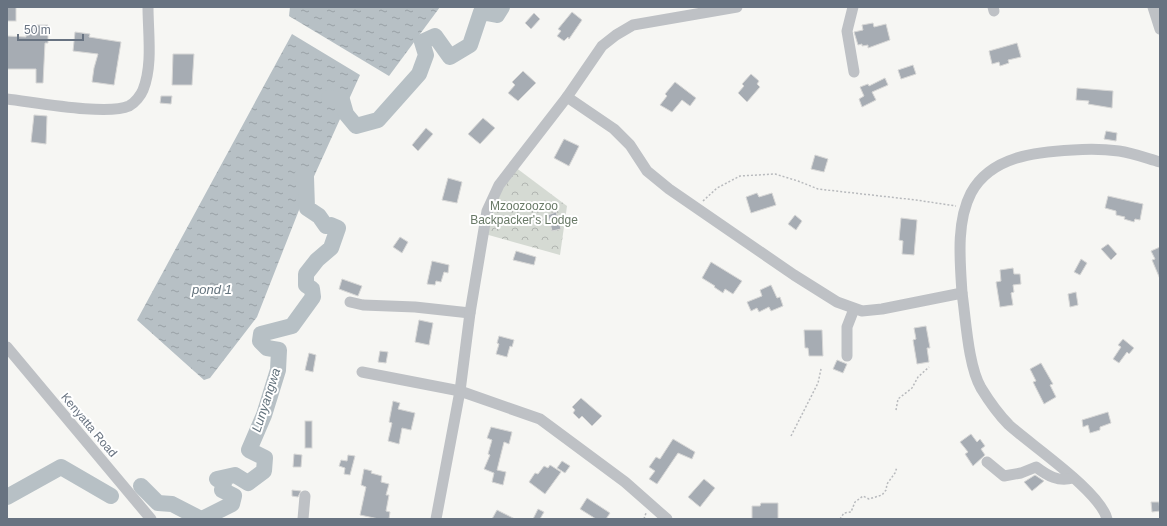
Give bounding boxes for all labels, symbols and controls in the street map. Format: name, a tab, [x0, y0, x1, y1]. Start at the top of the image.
scale bar	[18, 16, 83, 42]
text: 50 m	[24, 23, 51, 37]
park label: Mzoozoozoo Backpacker's Lodge	[470, 199, 578, 227]
water label: pond 1	[191, 282, 232, 297]
water label: Lunyangwa	[249, 366, 283, 434]
street label: Kenyatta Road	[58, 390, 120, 460]

